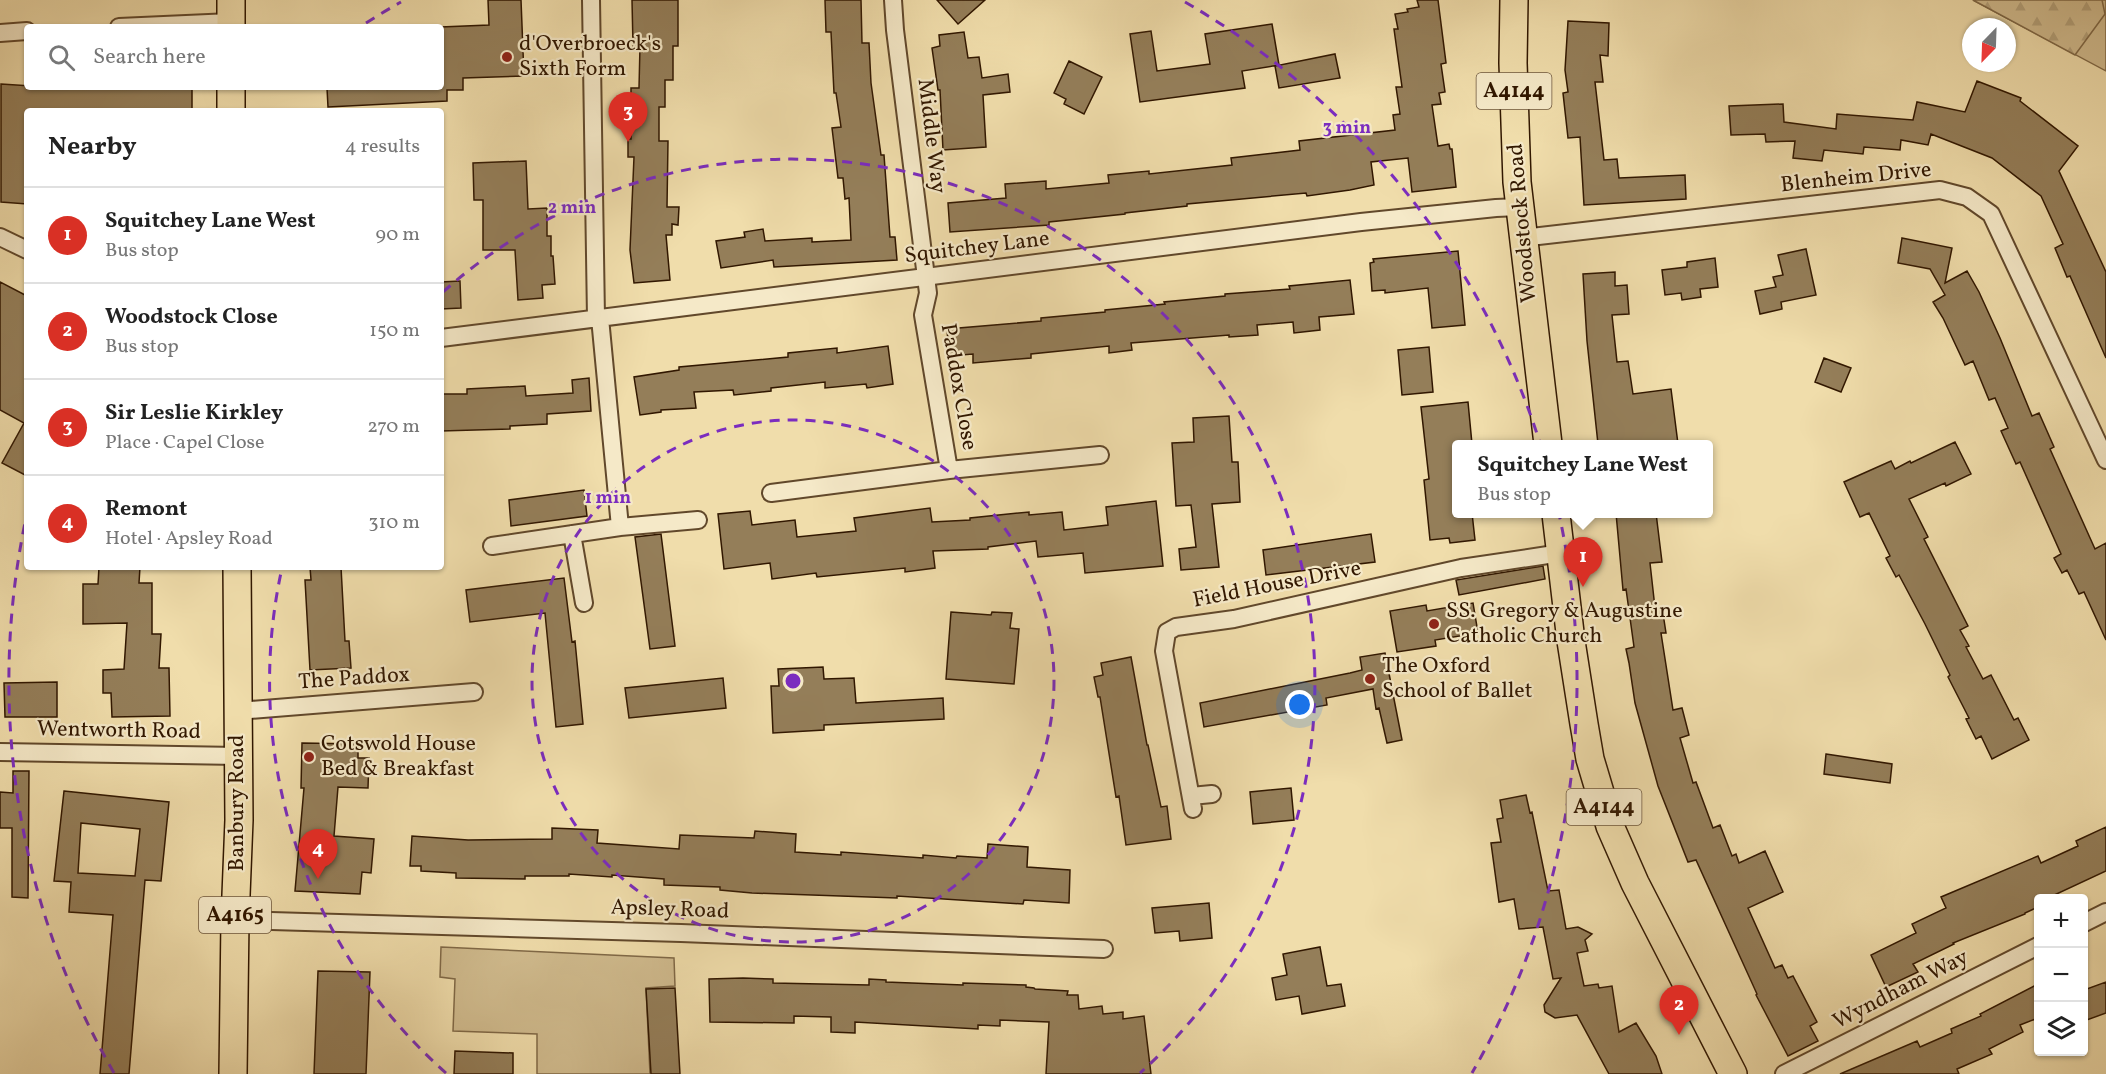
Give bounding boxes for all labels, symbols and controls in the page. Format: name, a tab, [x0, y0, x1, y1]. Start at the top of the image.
north arrow	[1962, 18, 2016, 72]
search box	[24, 24, 444, 90]
place label: d'Overbroeck's Sixth Form	[519, 29, 661, 85]
icon: search	[45, 41, 78, 74]
text: Search here	[93, 42, 206, 73]
marker: d'Overbroeck's Sixth Form	[500, 50, 514, 64]
road number: A4144	[1476, 73, 1552, 109]
street label: Middle Way	[909, 77, 953, 195]
pin: 3	[608, 92, 648, 142]
text: 3 min	[1323, 116, 1371, 141]
text: Nearby	[48, 129, 137, 165]
text: 4 results	[345, 133, 420, 161]
street label: Woodstock Road	[1501, 142, 1545, 304]
street label: Blenheim Drive	[1779, 155, 1933, 201]
text: 2 min	[548, 196, 596, 221]
text: Squitchey Lane West	[105, 206, 315, 237]
text: 1	[63, 221, 72, 249]
text: 90 m	[376, 221, 420, 249]
street label: Squitchey Lane	[903, 224, 1051, 272]
text: Bus stop	[105, 237, 179, 265]
text: Woodstock Close	[105, 302, 278, 333]
text: 2	[62, 317, 73, 345]
text: 150 m	[369, 317, 420, 345]
street label: Paddox Close	[932, 321, 984, 453]
text: Bus stop	[105, 333, 179, 361]
text: Sir Leslie Kirkley	[105, 398, 283, 429]
text: 3	[62, 413, 73, 441]
text: 270 m	[367, 413, 420, 441]
text: Place · Capel Close	[105, 429, 265, 457]
popup	[1452, 440, 1713, 518]
text: Squitchey Lane West	[1477, 450, 1688, 481]
text: Bus stop	[1477, 481, 1551, 509]
text: 1 min	[585, 486, 631, 511]
text: Remont	[105, 494, 187, 525]
text: 4	[61, 509, 74, 537]
text: 310 m	[368, 509, 420, 537]
text: Hotel · Apsley Road	[105, 525, 273, 553]
pin: 1	[1564, 538, 1602, 587]
street label: Field House Drive	[1190, 553, 1364, 617]
place label: SS. Gregory & Augustine Catholic Church	[1446, 596, 1683, 652]
marker: SS. Gregory & Augustine Catholic Church	[1427, 617, 1441, 631]
place label: The Oxford School of Ballet	[1382, 651, 1533, 707]
street label: The Paddox	[297, 660, 411, 698]
centre of rings	[783, 671, 803, 691]
marker: The Oxford School of Ballet	[1363, 672, 1377, 686]
your location	[1285, 690, 1314, 719]
street label: Wentworth Road	[37, 714, 201, 748]
place label: Cotswold House Bed & Breakfast	[321, 729, 476, 785]
street label: Banbury Road	[222, 735, 253, 871]
marker: Cotswold House Bed & Breakfast	[302, 750, 316, 764]
road number: A4144	[1566, 789, 1642, 825]
pin: 4	[298, 830, 338, 879]
street label: Apsley Road	[610, 892, 730, 928]
map controls	[2034, 894, 2088, 1056]
button: +	[2034, 894, 2088, 948]
road number: A4165	[199, 897, 271, 933]
street label: Wyndham Way	[1828, 942, 1974, 1038]
button: −	[2034, 948, 2088, 1002]
pin: 2	[1660, 986, 1698, 1035]
button: layers	[2034, 1002, 2088, 1056]

